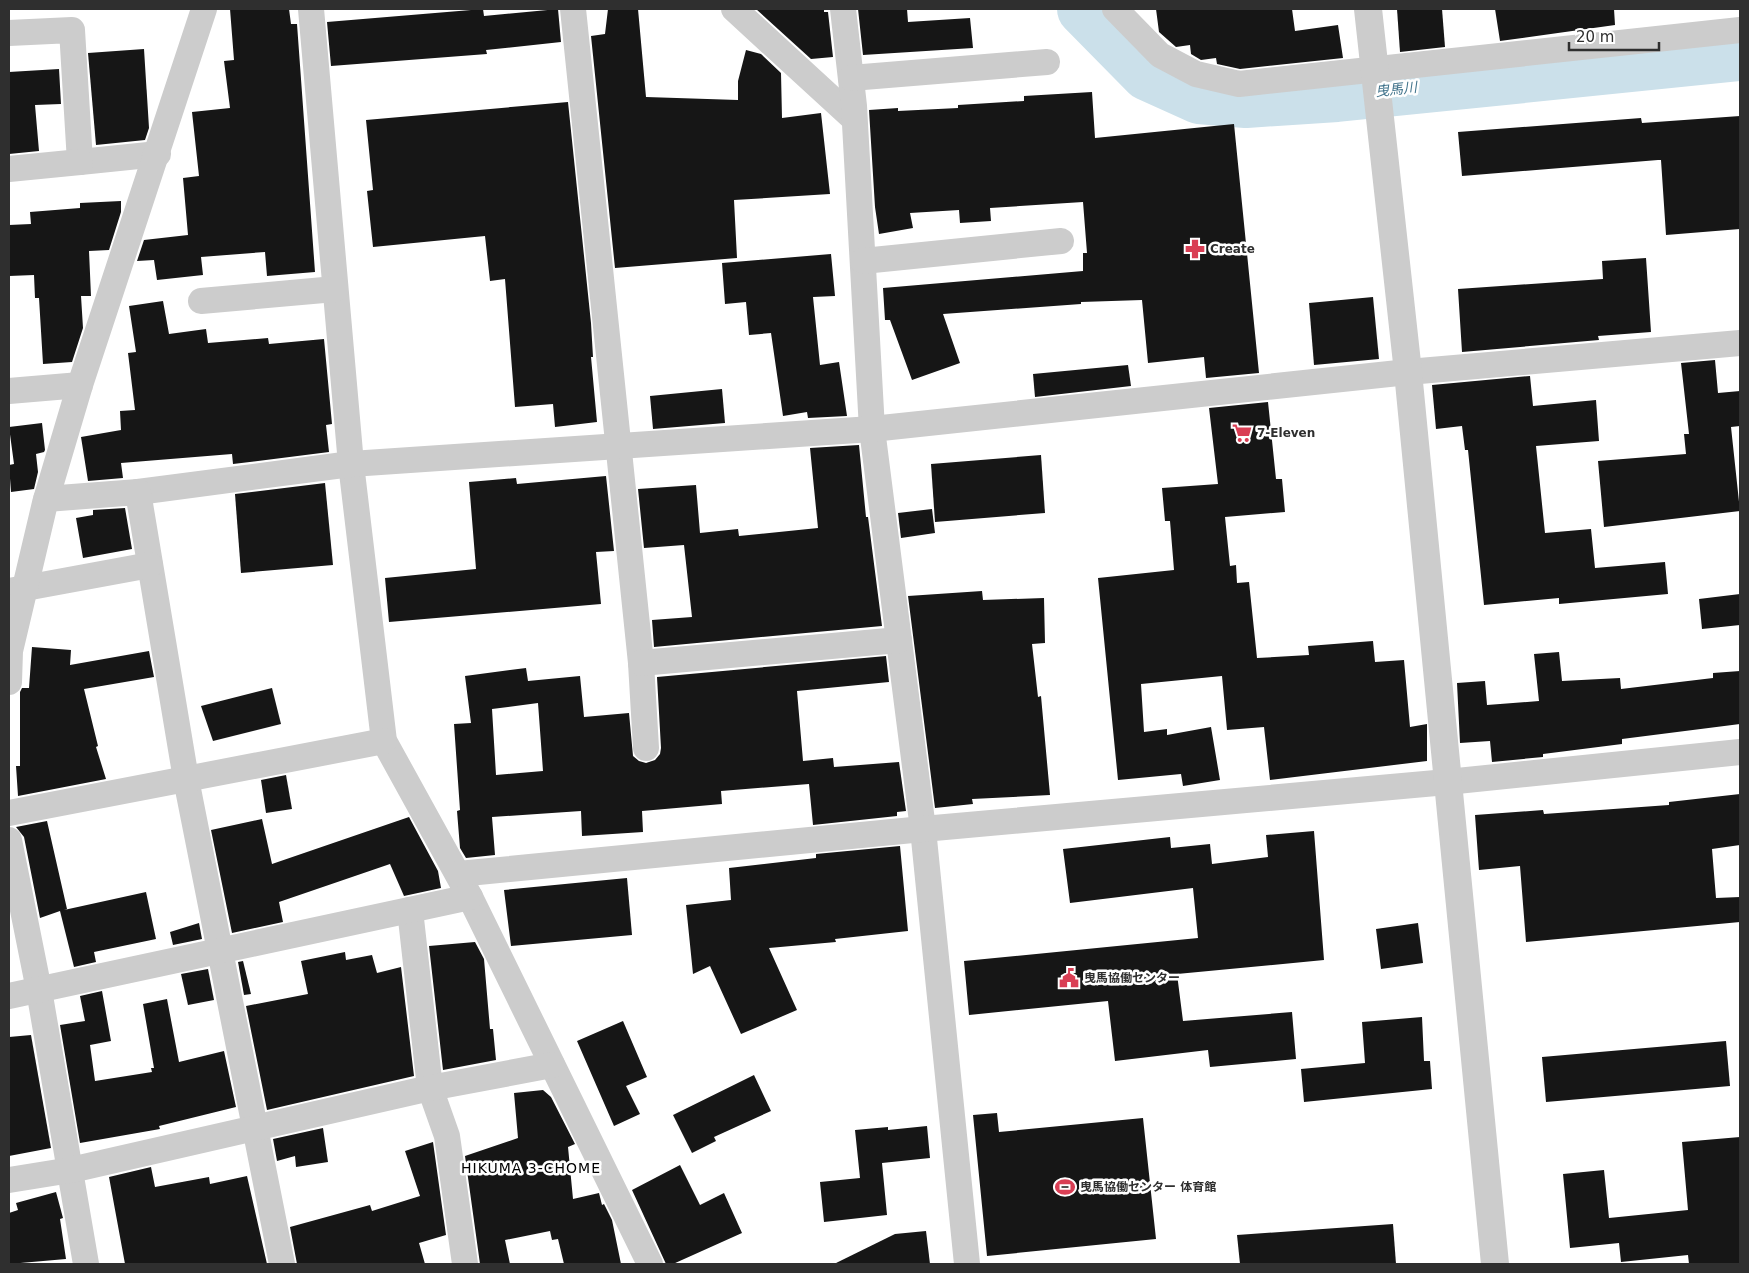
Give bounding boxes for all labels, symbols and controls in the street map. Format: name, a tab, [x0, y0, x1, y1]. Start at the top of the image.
scale bar	[1569, 20, 1659, 52]
text: 20 m	[1576, 28, 1614, 46]
water label: 曳馬川	[1374, 79, 1420, 99]
pharmacy icon: Create	[1184, 238, 1206, 260]
place label: Create	[1210, 242, 1255, 256]
supermarket icon: 7-Eleven	[1231, 422, 1253, 444]
place label: 7-Eleven	[1257, 426, 1315, 440]
public building icon: 曳馬協働センター	[1058, 967, 1080, 989]
place label: 曳馬協働センター	[1084, 971, 1180, 985]
district label: HIKUMA 3-CHOME	[461, 1160, 601, 1176]
sports icon: 曳馬協働センター 体育館	[1054, 1176, 1076, 1198]
place label: 曳馬協働センター 体育館	[1080, 1180, 1216, 1194]

